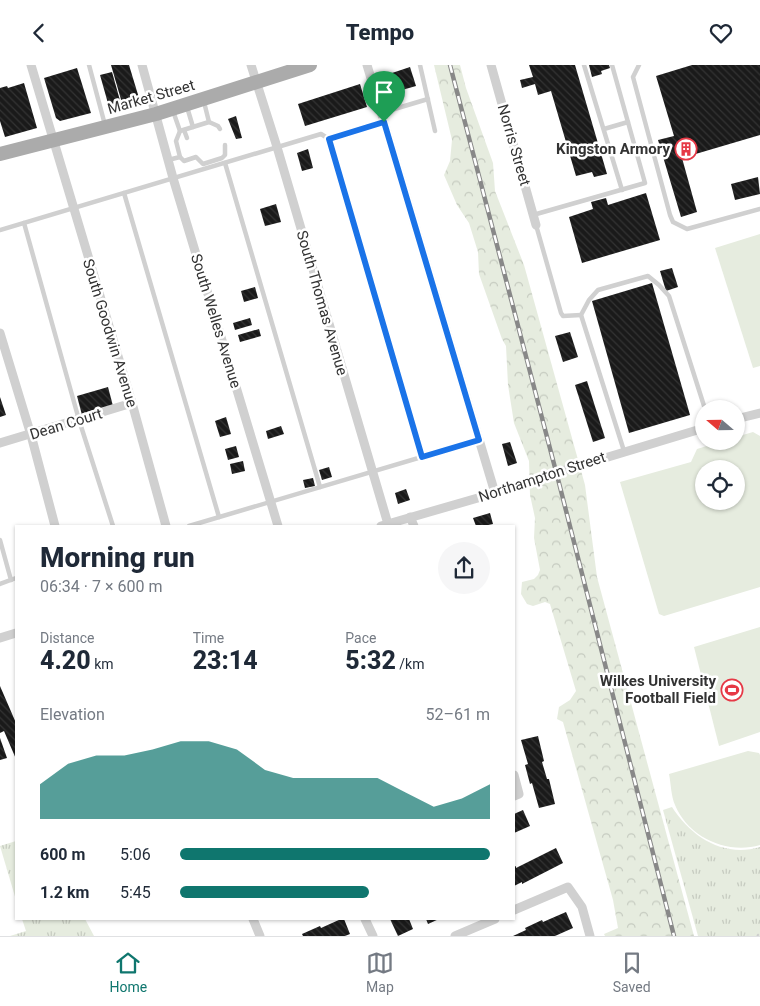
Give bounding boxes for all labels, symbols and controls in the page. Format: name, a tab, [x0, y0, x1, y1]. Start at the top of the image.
icon: back	[25, 19, 53, 47]
icon: heart	[707, 19, 735, 47]
text: Tempo	[346, 20, 414, 45]
pin	[363, 71, 405, 122]
street label: Market Street	[105, 76, 197, 118]
icon: arrive	[370, 78, 398, 106]
street label: Norris Street	[494, 102, 534, 188]
building icon: Kingston Armory	[674, 137, 698, 161]
place label: Kingston Armory	[556, 140, 670, 158]
street label: South Thomas Avenue	[293, 228, 351, 378]
street label: South Welles Avenue	[187, 252, 245, 390]
street label: South Goodwin Avenue	[79, 257, 141, 409]
north arrow	[695, 400, 745, 450]
map controls	[695, 400, 745, 510]
street label: Dean Court	[28, 404, 105, 444]
street label: Northampton Street	[476, 448, 608, 506]
button: locate	[695, 460, 745, 510]
text: Morning run	[40, 541, 195, 574]
button: share	[438, 542, 490, 594]
text: 06:34 · 7 × 600 m	[40, 577, 162, 596]
text: Distance	[40, 630, 95, 646]
text: Time	[193, 630, 224, 646]
text: Pace	[345, 630, 376, 646]
text: 4.20	[40, 646, 91, 675]
text: 23:14	[193, 646, 258, 675]
text: 5:32	[345, 646, 396, 675]
text: km	[91, 656, 114, 672]
text: /km	[396, 656, 424, 672]
place label: Wilkes University Football Field	[600, 672, 716, 707]
sports icon: Wilkes University Football Field	[720, 678, 744, 702]
text: Elevation	[40, 705, 105, 724]
text: 52–61 m	[426, 705, 490, 724]
text: 600 m	[40, 845, 85, 864]
text: 5:06	[120, 845, 151, 864]
text: 1.2 km	[40, 883, 89, 902]
text: 5:45	[120, 883, 151, 902]
tab: Home	[109, 949, 147, 995]
tab: Map	[366, 949, 394, 995]
tab: Saved	[613, 949, 651, 995]

